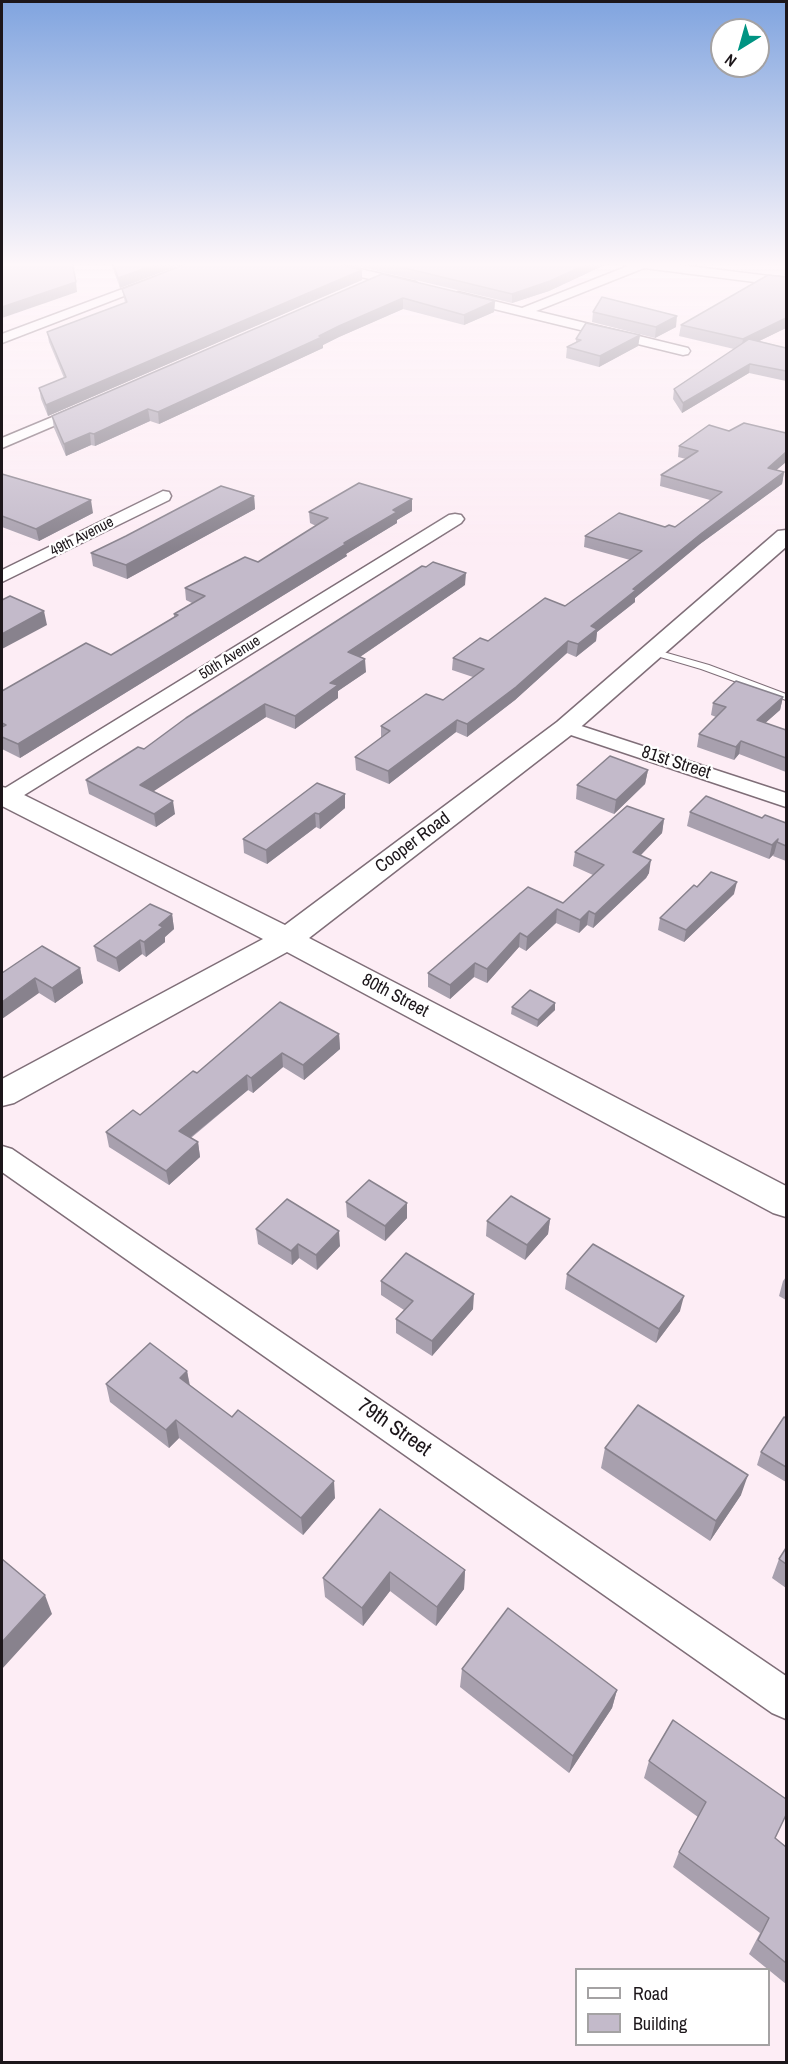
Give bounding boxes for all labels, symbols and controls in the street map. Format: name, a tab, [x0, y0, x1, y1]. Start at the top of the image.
north arrow	[710, 18, 770, 78]
text: N	[720, 49, 741, 72]
street label: 49th Avenue	[47, 513, 117, 561]
street label: 50th Avenue	[196, 632, 264, 684]
street label: 81st Street	[639, 742, 713, 784]
street label: Cooper Road	[371, 808, 455, 878]
street label: 80th Street	[358, 970, 432, 1022]
street label: 79th Street	[352, 1394, 436, 1462]
legend	[575, 1968, 770, 2046]
text: Road	[633, 1981, 668, 2006]
text: Building	[633, 2011, 687, 2036]

